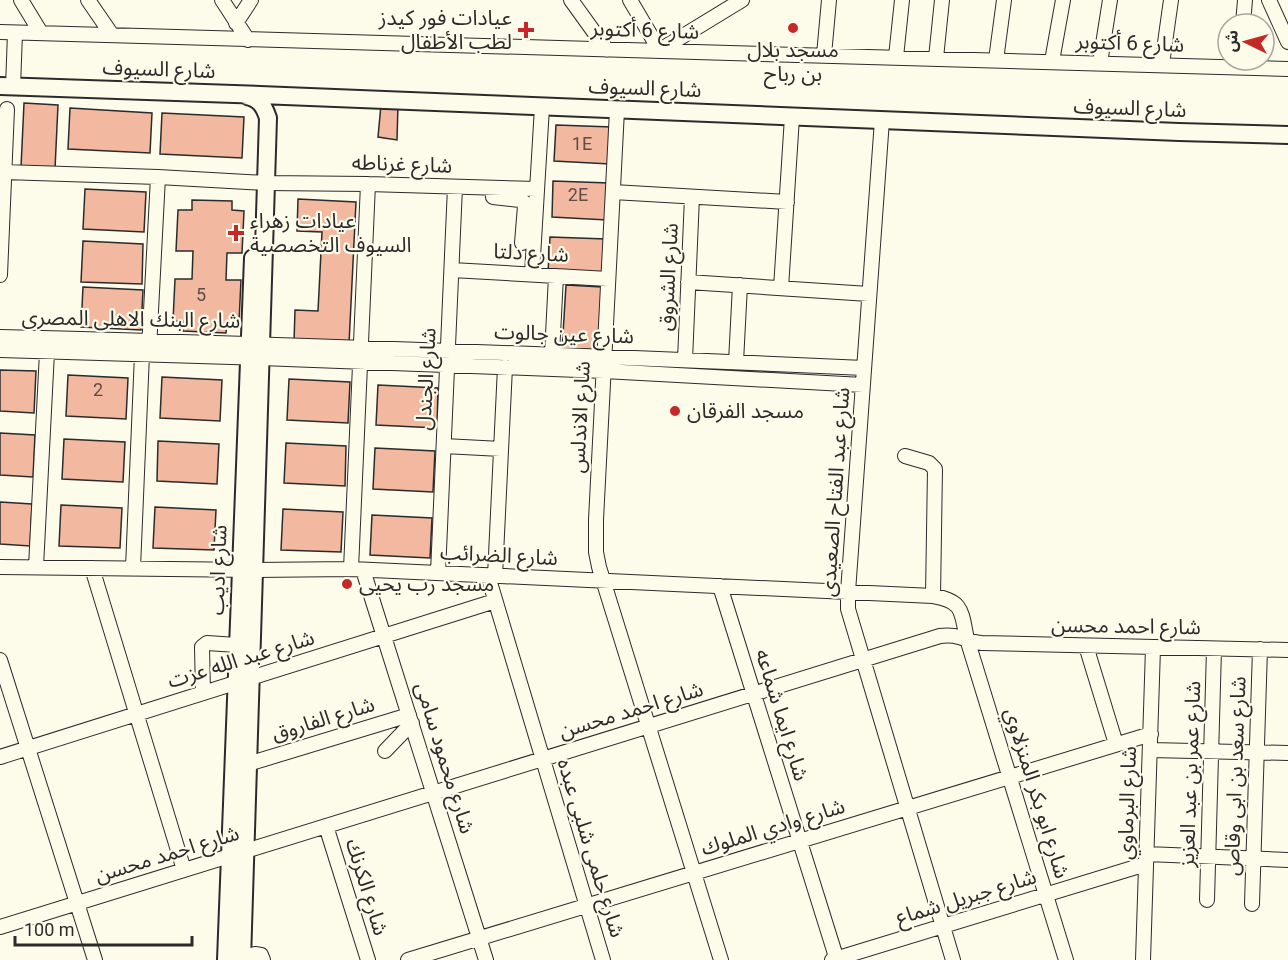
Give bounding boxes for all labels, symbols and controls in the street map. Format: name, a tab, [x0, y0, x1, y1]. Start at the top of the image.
place label: عيادات فور كيدز لطب الأطفال	[378, 6, 512, 54]
north arrow	[1216, 12, 1276, 72]
street label: شارع 6 أكتوبر	[589, 15, 700, 47]
marker: عيادات فور كيدز لطب الأطفال	[517, 21, 535, 39]
marker: مسجد بلال بن رباح	[786, 21, 800, 35]
street label: شارع 6 أكتوبر	[1074, 28, 1185, 60]
text: ش	[1221, 29, 1242, 52]
place label: مسجد بلال بن رباح	[747, 38, 839, 89]
street label: شارع السيوف	[102, 55, 216, 86]
street label: شارع السيوف	[588, 74, 702, 105]
street label: شارع السيوف	[1073, 94, 1187, 125]
house number: 1E	[572, 133, 592, 154]
street label: شارع غرناطه	[351, 150, 453, 181]
house number: 2E	[568, 184, 588, 205]
place label: عيادات زهراء السيوف التخصصية	[250, 209, 411, 257]
street label: شارع الشروق	[653, 222, 686, 332]
marker: عيادات زهراء السيوف التخصصية	[227, 224, 245, 242]
street label: شارع دلتا	[492, 239, 569, 270]
house number: 5	[196, 284, 206, 305]
street label: شارع البنك الاهلى المصرى	[21, 305, 241, 336]
street label: شارع عين جالوت	[494, 320, 634, 351]
street label: شارع الجندل	[411, 327, 444, 431]
street label: شارع الاندلس	[565, 360, 598, 474]
house number: 2	[93, 379, 103, 400]
street label: شارع عبد الفتاح الصعيدى	[816, 386, 857, 598]
place label: مسجد الفرقان	[687, 399, 804, 423]
marker: مسجد الفرقان	[668, 404, 682, 418]
street label: شارع اديب	[204, 524, 235, 616]
street label: شارع الضرائب	[439, 540, 559, 573]
place label: مسجد رب يحيى	[359, 572, 494, 596]
marker: مسجد رب يحيى	[340, 577, 354, 591]
street label: شارع احمد محسن	[1051, 613, 1201, 642]
street label: شارع عبد الله عزت	[165, 625, 318, 696]
street label: شارع ايما شماعه	[748, 646, 813, 785]
street label: شارع سعد بن ابى وقاص	[1220, 676, 1253, 876]
street label: شارع احمد محسن	[556, 677, 707, 746]
street label: شارع محمود سامى	[408, 679, 479, 837]
street label: شارع عمر بن عبد العزيز	[1175, 680, 1208, 869]
street label: شارع الفاروق	[269, 692, 378, 749]
street label: شارع ابو بكر المنزلاوي	[996, 705, 1074, 882]
street label: شارع البرماوي	[1113, 746, 1145, 860]
street label: شارع حلمى شلبى عبده	[550, 756, 630, 941]
street label: شارع وادي الملوك	[698, 794, 849, 864]
street label: شارع احمد محسن	[92, 821, 243, 890]
street label: شارع الكرنك	[338, 836, 393, 939]
street label: شارع جبريل شماع	[893, 864, 1040, 933]
scale bar	[15, 909, 192, 947]
text: 100 m	[24, 919, 75, 940]

